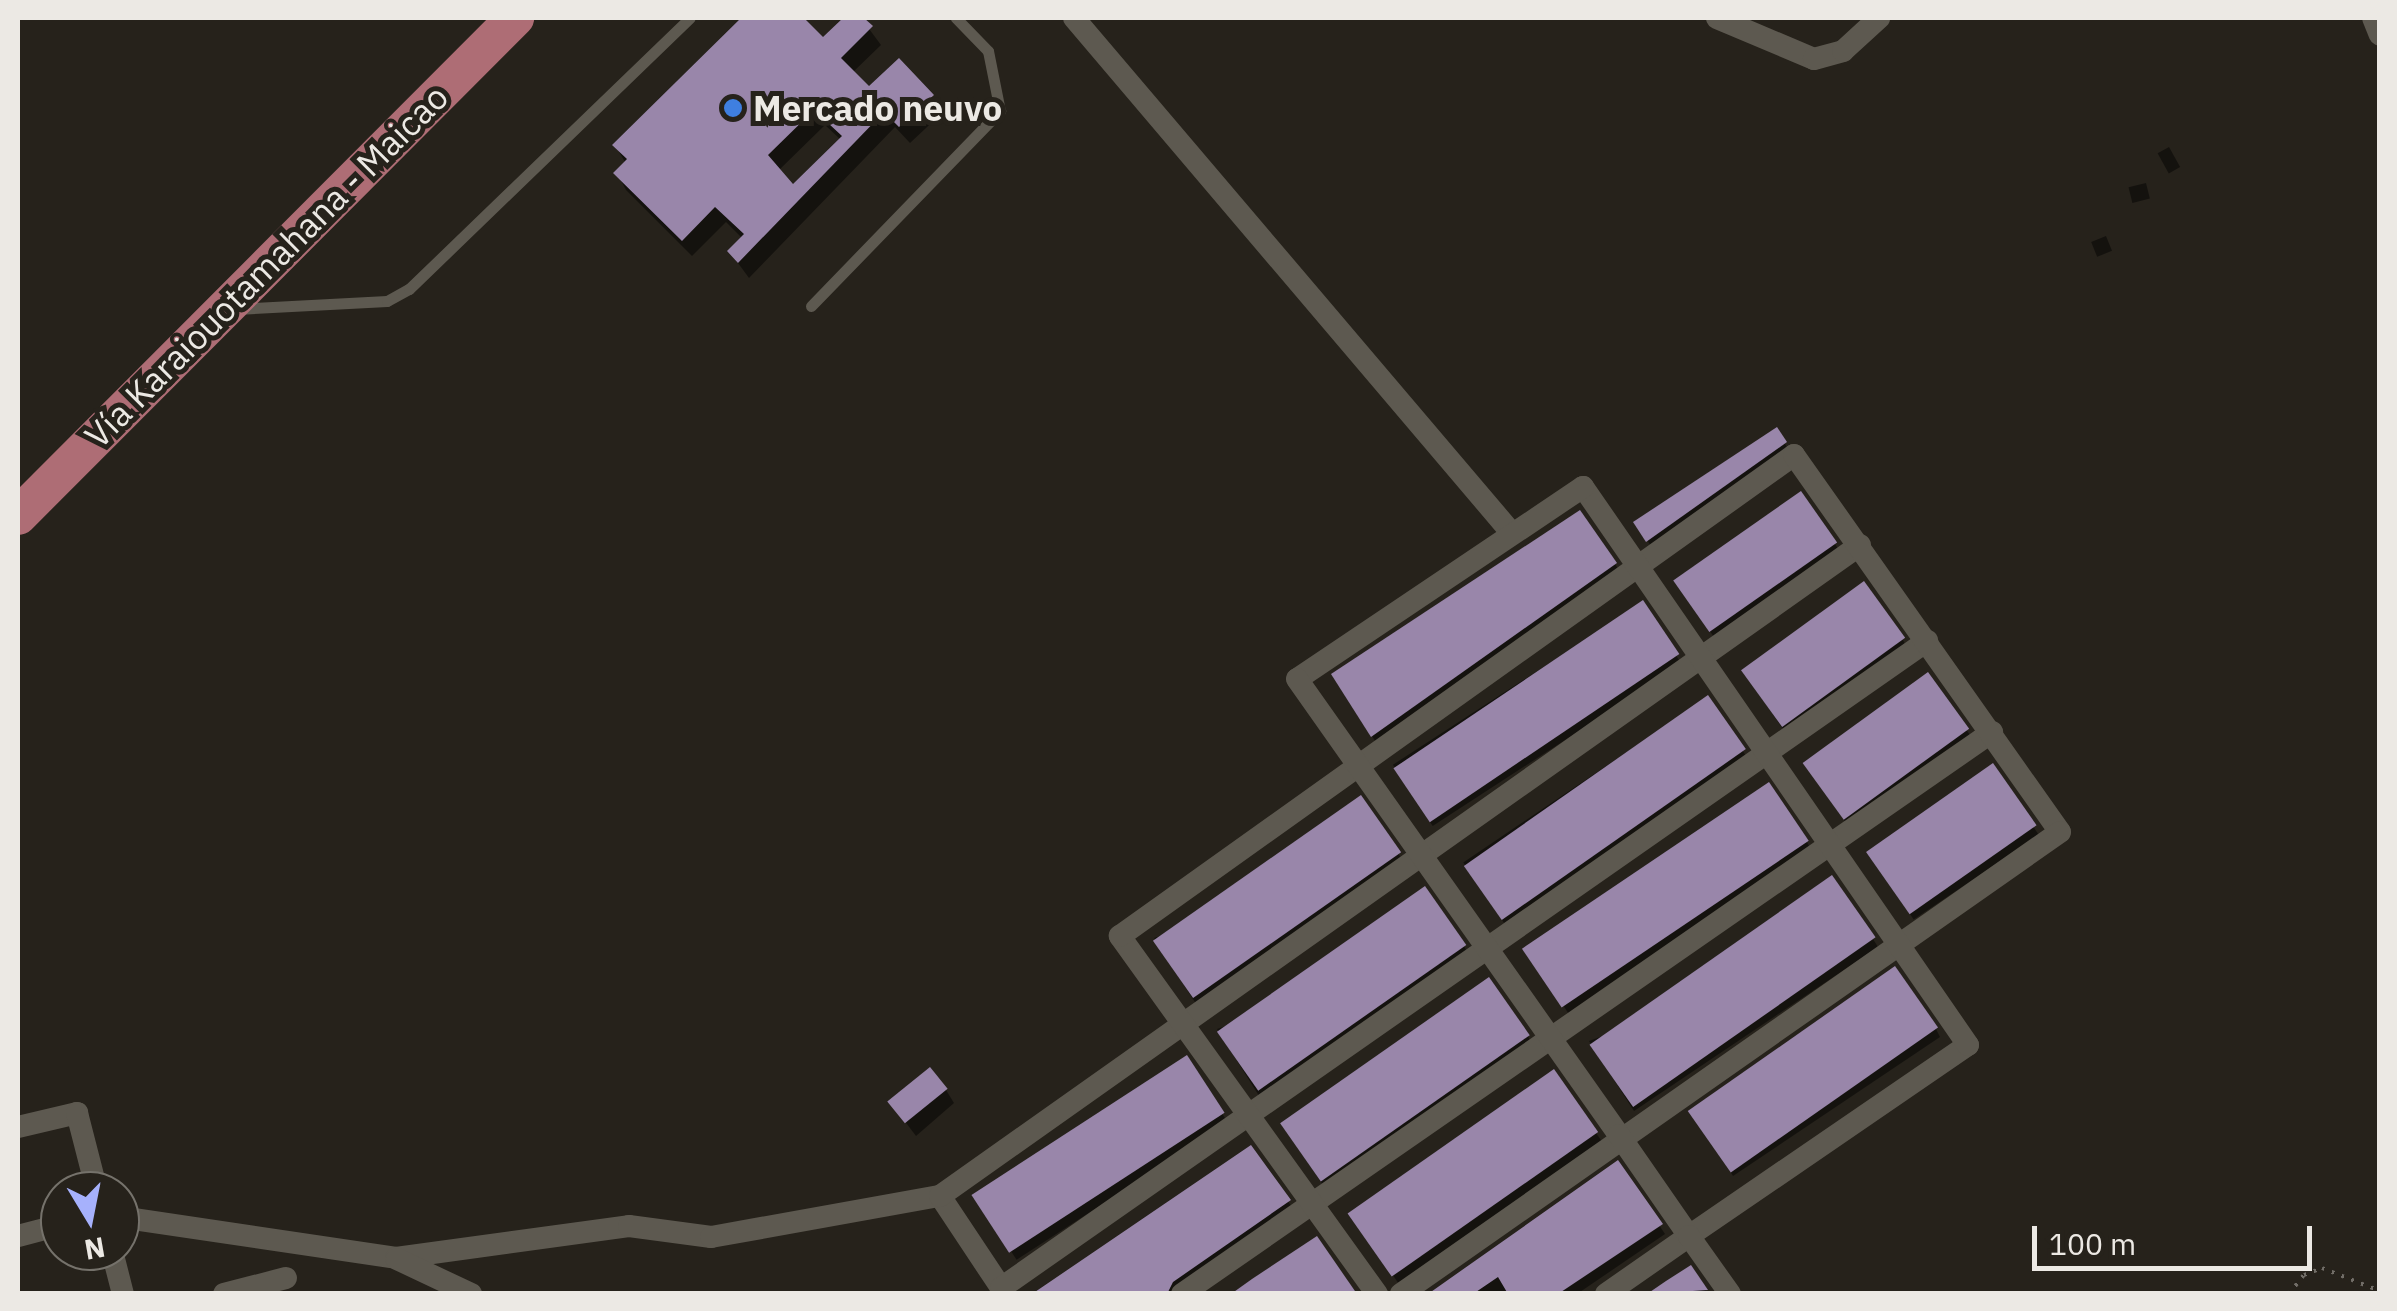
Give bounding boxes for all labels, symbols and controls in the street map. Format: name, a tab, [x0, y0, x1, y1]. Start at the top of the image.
street label: Vía Karaiouotamahana - Maicao	[76, 76, 456, 456]
place label: Mercado neuvo	[753, 87, 1002, 129]
marker: Mercado neuvo	[722, 97, 744, 119]
north arrow	[40, 1171, 140, 1271]
scale bar	[2037, 1206, 2317, 1268]
text: 100 m	[2049, 1224, 2136, 1263]
text: N	[82, 1229, 108, 1269]

